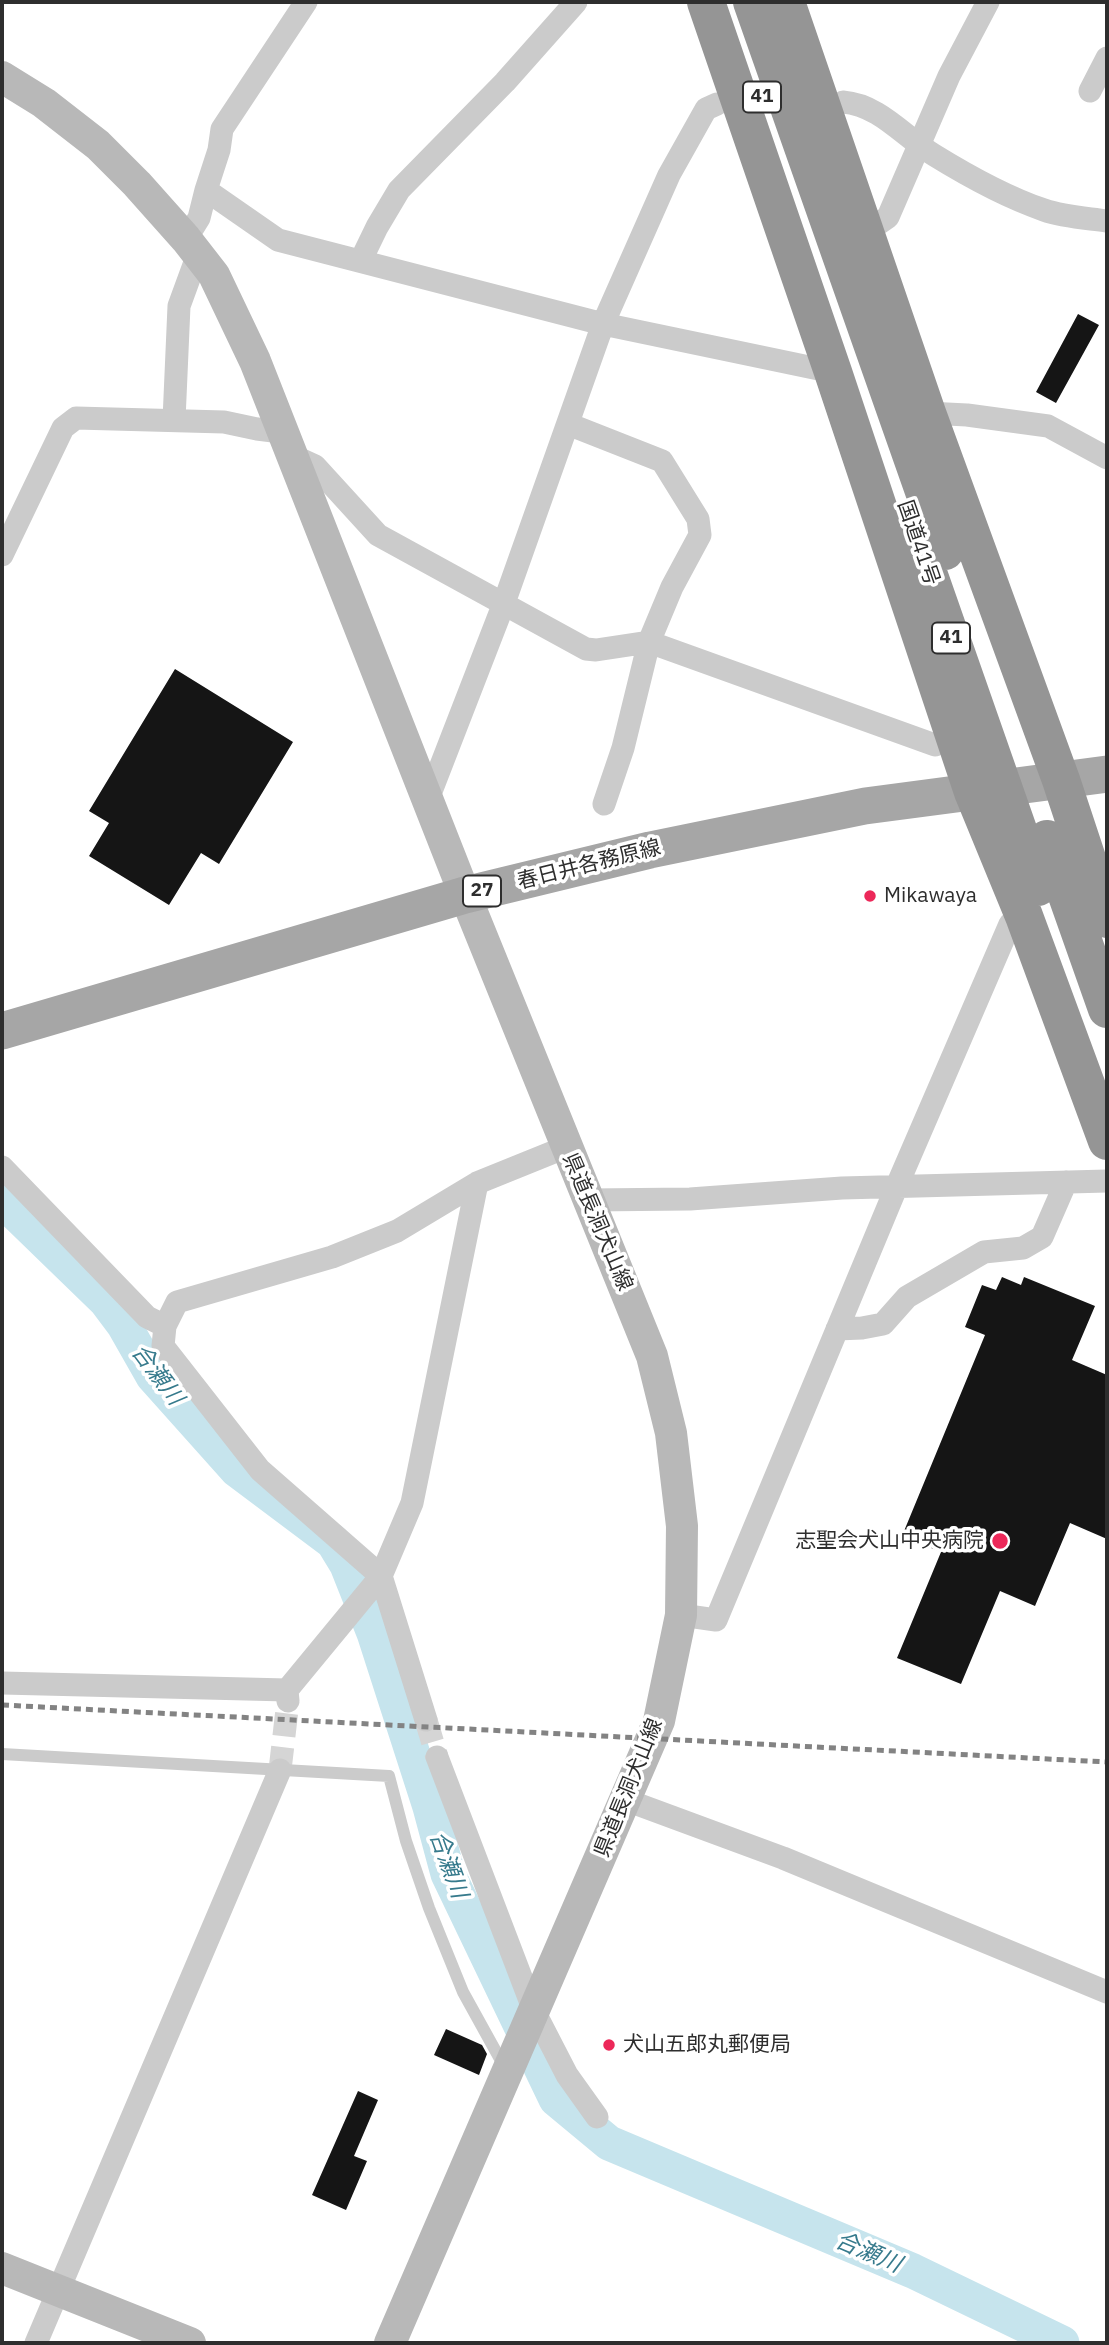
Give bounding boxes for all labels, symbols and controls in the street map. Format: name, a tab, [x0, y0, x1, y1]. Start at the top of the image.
road number: 41	[743, 82, 781, 113]
street label: 国道41号	[892, 497, 944, 589]
road number: 41	[932, 622, 970, 653]
street label: 春日井各務原線	[515, 835, 663, 895]
road number: 27	[463, 876, 501, 906]
place label: Mikawaya	[884, 883, 977, 909]
marker: Mikawaya	[862, 888, 878, 904]
street label: 県道長洞犬山線	[557, 1149, 637, 1295]
water label: 合瀬川	[125, 1339, 189, 1411]
place label: 志聖会犬山中央病院	[795, 1528, 984, 1554]
marker: 志聖会犬山中央病院	[990, 1531, 1010, 1551]
street label: 県道長洞犬山線	[590, 1715, 668, 1861]
water label: 合瀬川	[423, 1828, 473, 1902]
place label: 犬山五郎丸郵便局	[623, 2032, 791, 2058]
marker: 犬山五郎丸郵便局	[601, 2037, 617, 2053]
water label: 合瀬川	[831, 2227, 905, 2279]

